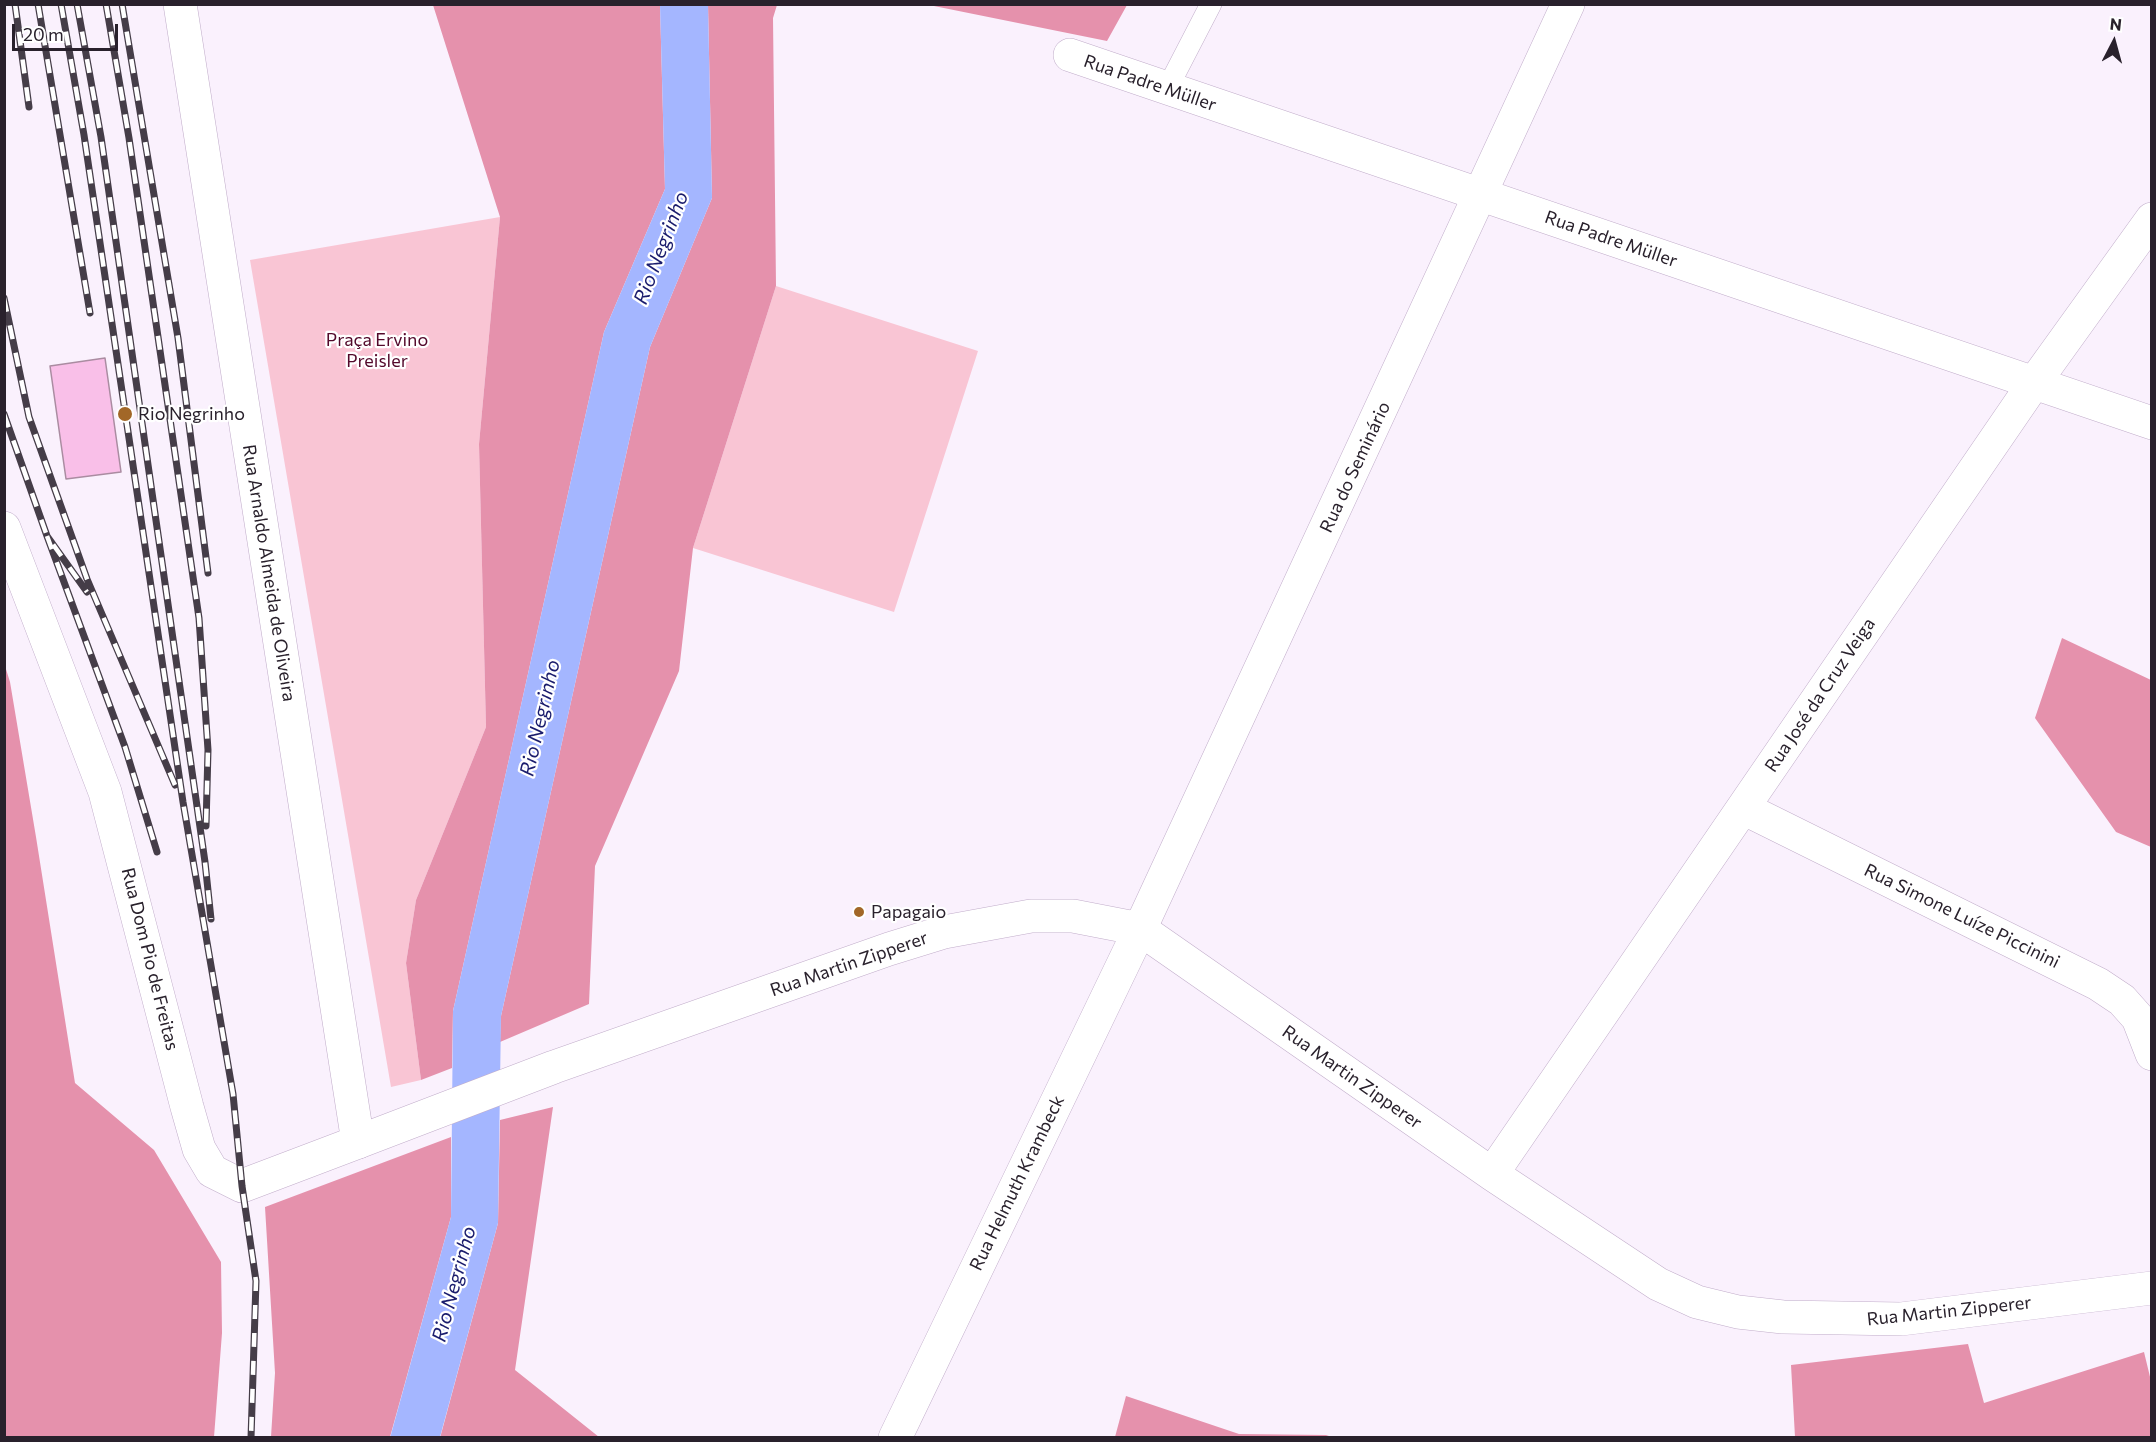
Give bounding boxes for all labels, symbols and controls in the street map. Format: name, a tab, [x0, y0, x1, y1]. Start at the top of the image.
scale bar	[15, 12, 122, 50]
north arrow	[2084, 12, 2144, 72]
text: N	[2109, 14, 2123, 34]
text: 20 m	[23, 23, 64, 45]
street label: Rua Padre Müller	[1081, 50, 1219, 116]
water label: Rio Negrinho	[629, 188, 693, 308]
street label: Rua Padre Müller	[1542, 206, 1680, 272]
park label: Praça Ervino Preisler	[326, 329, 428, 372]
street label: Rua do Seminário	[1315, 398, 1395, 536]
place label: Rio Negrinho	[138, 403, 245, 425]
marker: Rio Negrinho	[116, 405, 134, 423]
street label: Rua Arnaldo Almeida de Oliveira	[238, 443, 300, 703]
street label: Rua José da Cruz Veiga	[1760, 614, 1880, 776]
water label: Rio Negrinho	[515, 657, 565, 779]
street label: Rua Simone Luíze Piccinini	[1861, 859, 2063, 973]
street label: Rua Dom Pio de Freitas	[117, 865, 183, 1053]
place label: Papagaio	[871, 901, 946, 923]
marker: Papagaio	[852, 905, 866, 919]
street label: Rua Martin Zipperer	[767, 927, 931, 1001]
street label: Rua Martin Zipperer	[1278, 1021, 1426, 1133]
street label: Rua Helmuth Krambeck	[965, 1092, 1069, 1274]
water label: Rio Negrinho	[427, 1224, 481, 1344]
street label: Rua Martin Zipperer	[1866, 1292, 2032, 1330]

